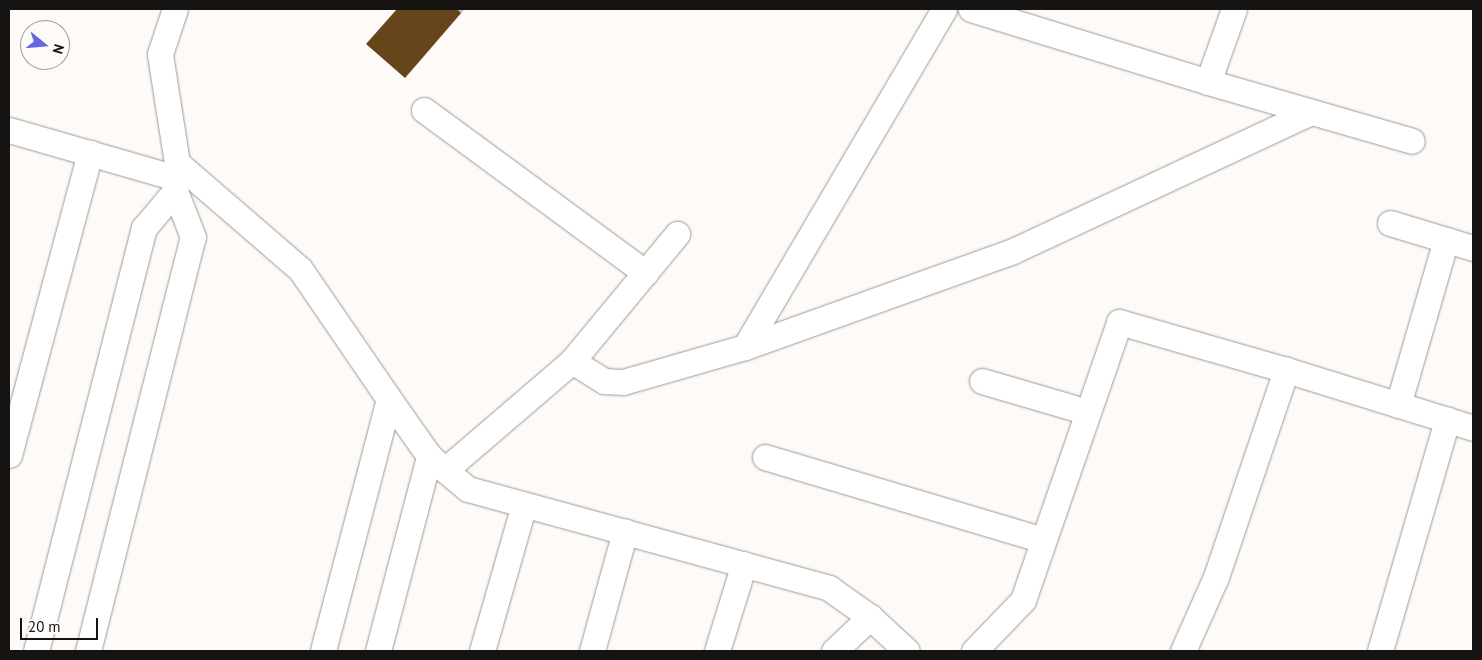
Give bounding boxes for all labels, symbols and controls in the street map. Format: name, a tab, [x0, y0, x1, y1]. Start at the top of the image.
north arrow	[20, 20, 70, 70]
text: N	[48, 42, 68, 56]
scale bar	[22, 608, 100, 640]
text: 20 m	[28, 617, 61, 636]

